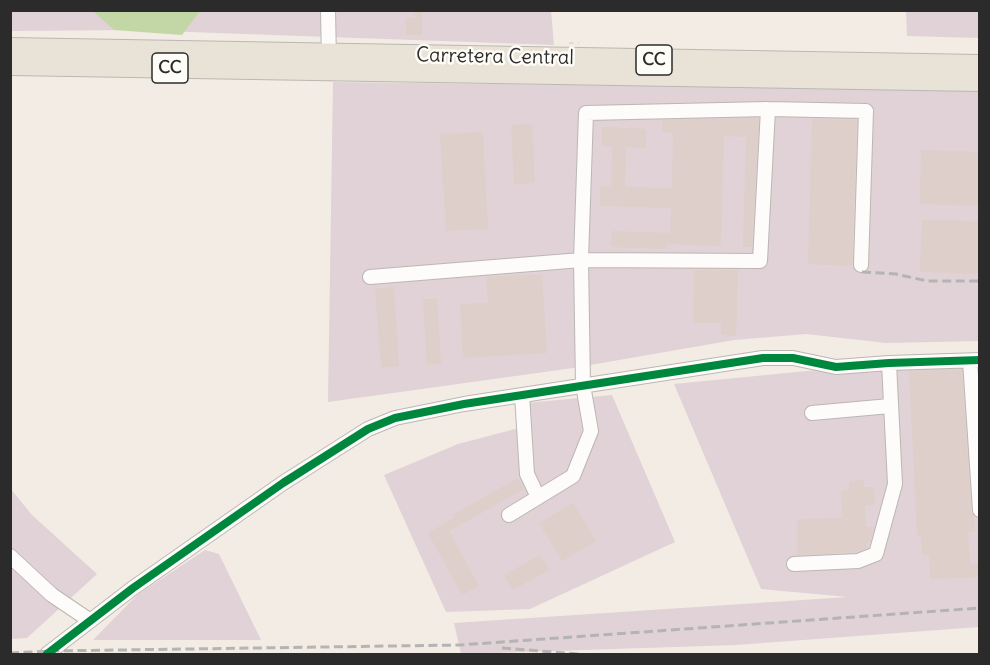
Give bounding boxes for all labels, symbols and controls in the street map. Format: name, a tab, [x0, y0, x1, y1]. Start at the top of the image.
street label: Carretera Central	[416, 44, 574, 70]
road number: CC	[636, 45, 672, 75]
road number: CC	[152, 53, 188, 83]

